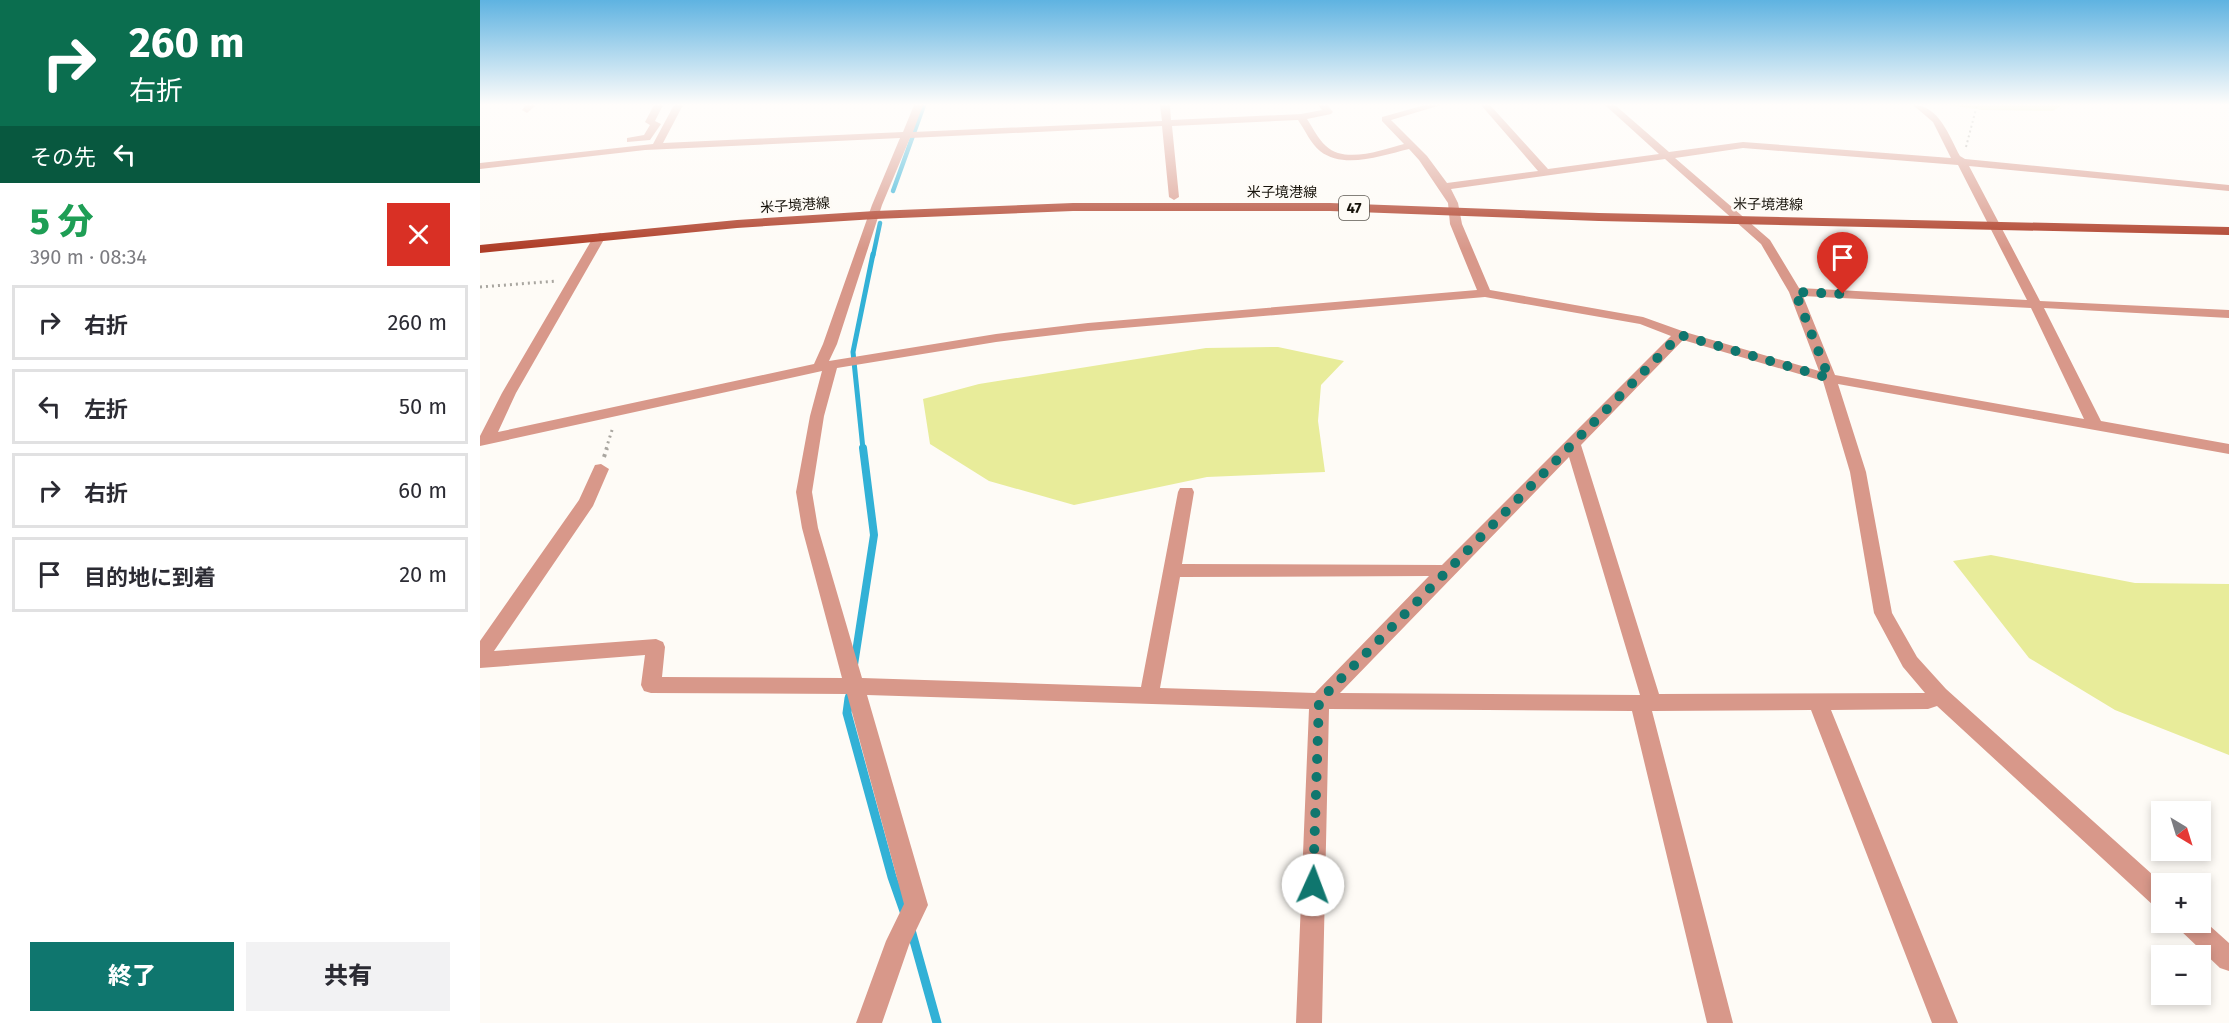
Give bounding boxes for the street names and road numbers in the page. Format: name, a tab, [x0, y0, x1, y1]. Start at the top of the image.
street label: 米子境港線	[1247, 184, 1317, 201]
street label: 米子境港線	[760, 195, 831, 216]
street label: 米子境港線	[1733, 195, 1803, 214]
road number: 47	[1339, 196, 1369, 220]

